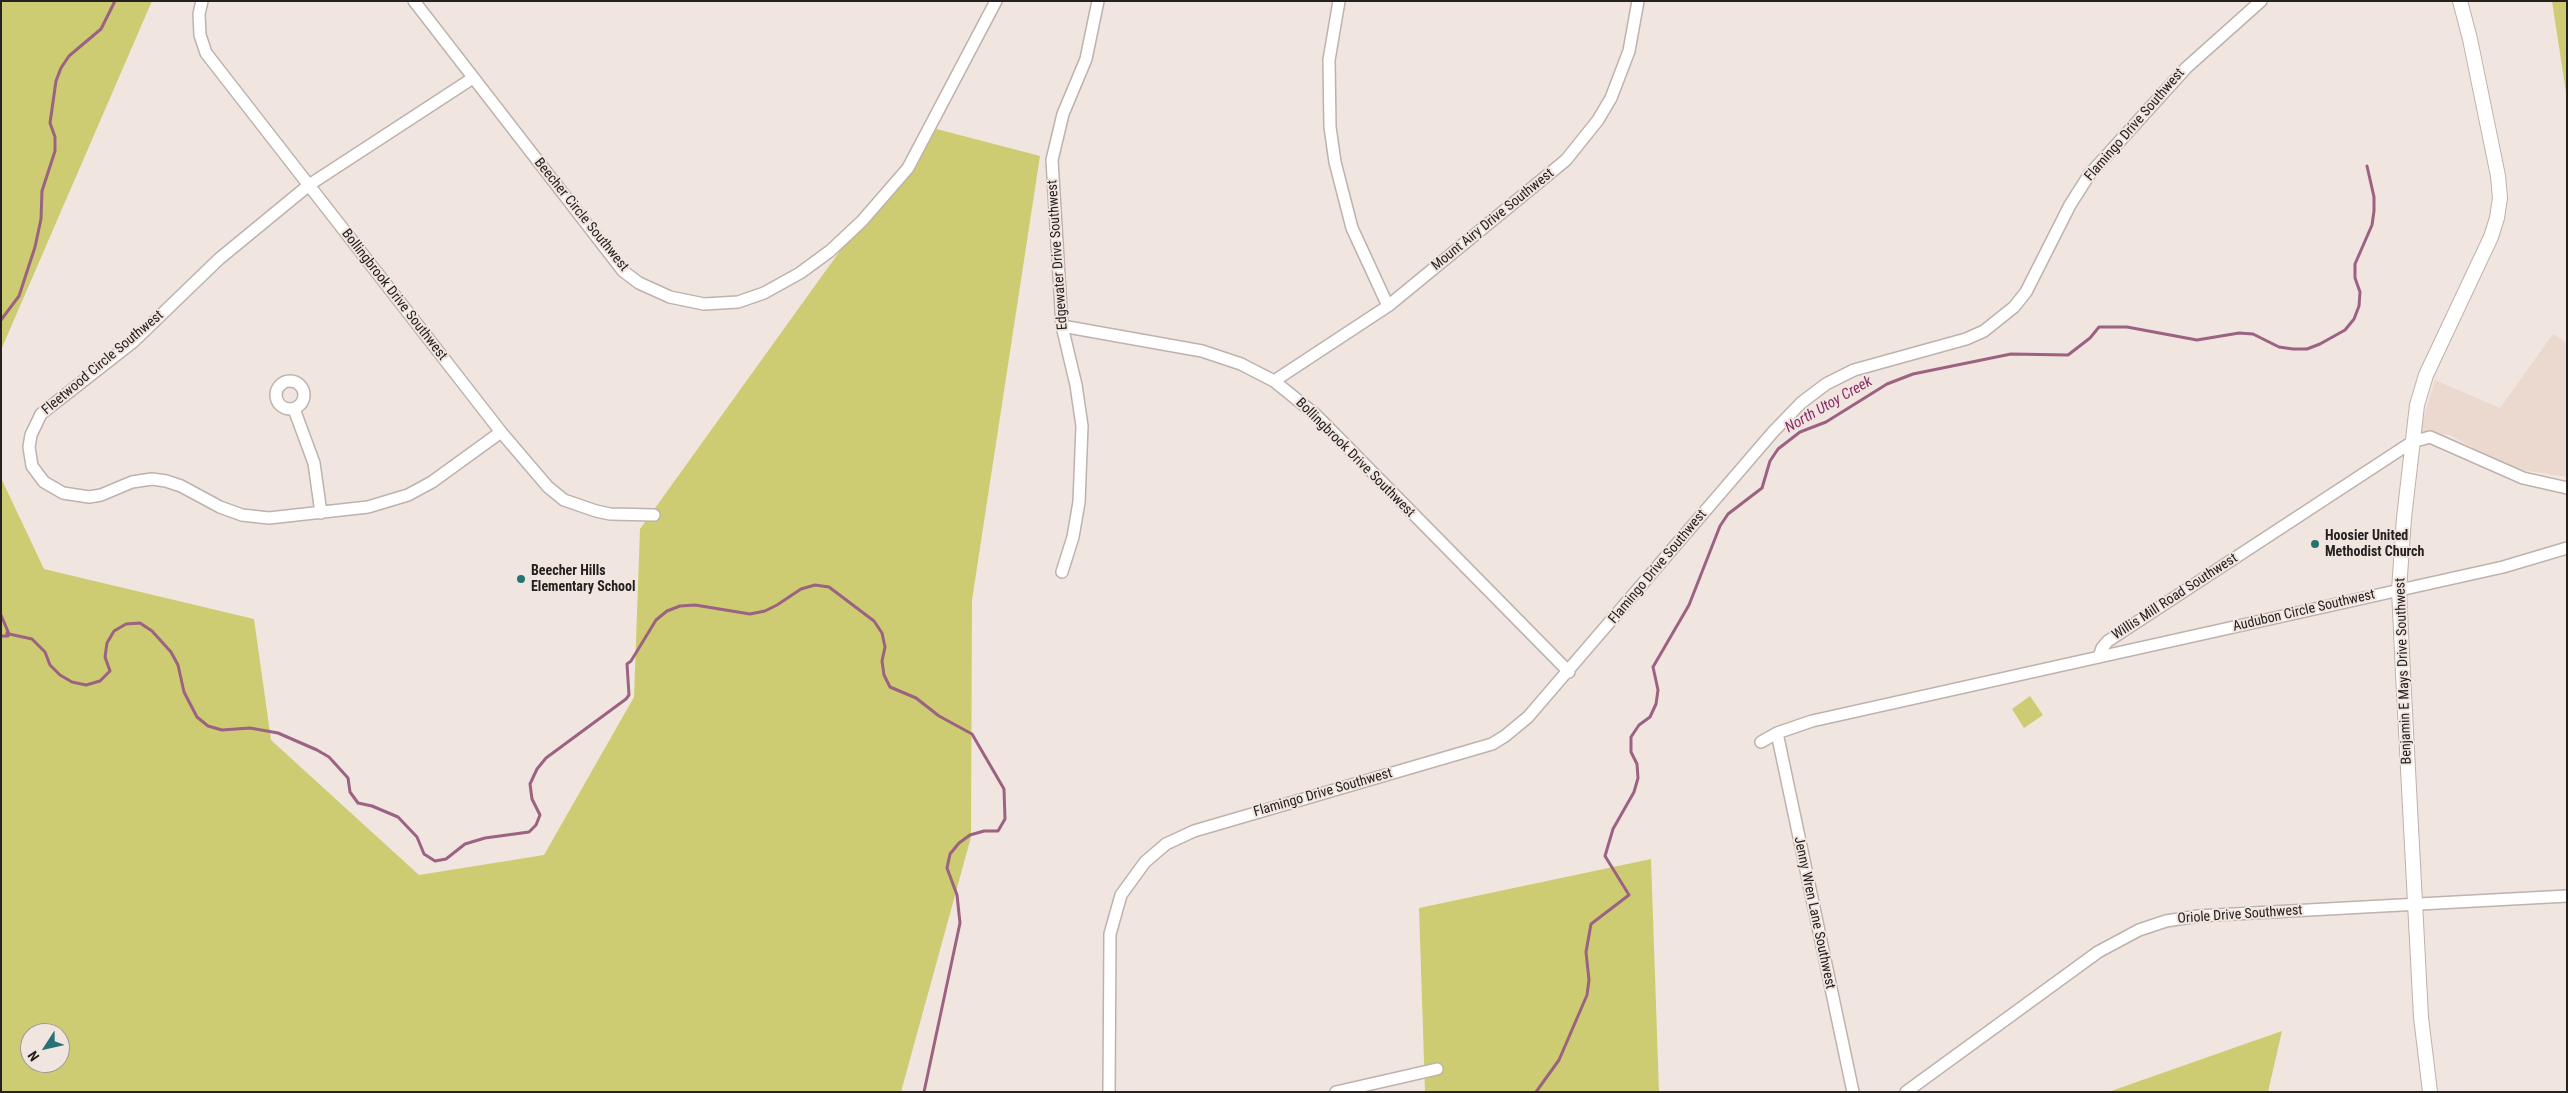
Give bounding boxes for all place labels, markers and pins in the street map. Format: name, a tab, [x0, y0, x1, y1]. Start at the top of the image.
place label: Hoosier United Methodist Church	[2325, 528, 2424, 560]
marker: Hoosier United Methodist Church	[2309, 538, 2321, 550]
place label: Beecher Hills Elementary School	[531, 563, 636, 596]
marker: Beecher Hills Elementary School	[515, 573, 527, 585]

